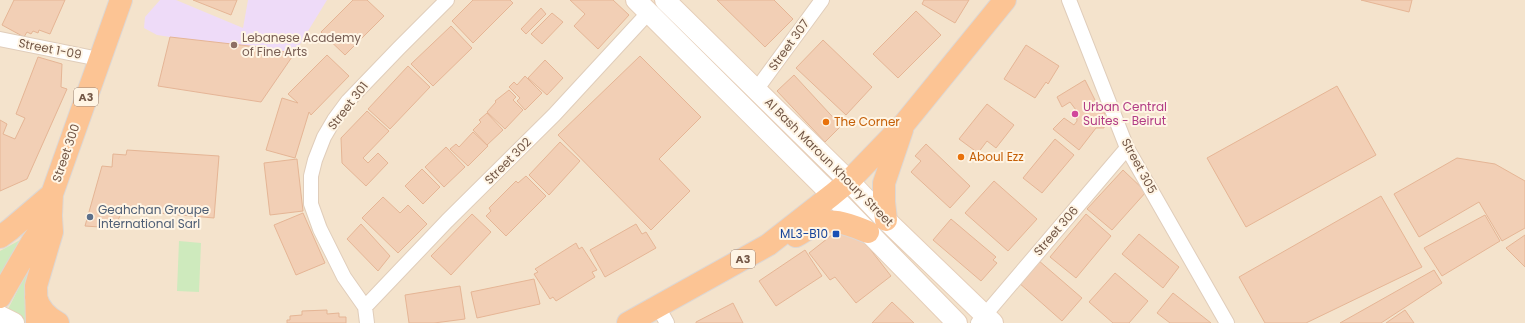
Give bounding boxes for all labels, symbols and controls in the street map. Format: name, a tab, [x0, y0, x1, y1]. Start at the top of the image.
street label: Street 307	[764, 15, 813, 74]
place label: Lebanese Academy of Fine Arts	[242, 29, 361, 60]
street label: Street 1-09	[17, 34, 83, 63]
marker: Lebanese Academy of Fine Arts	[229, 40, 239, 50]
street label: Street 301	[323, 78, 372, 133]
road number: A3	[74, 88, 98, 106]
street label: Al Bash Maroun Khoury Street	[761, 93, 898, 230]
place label: Urban Central Suites - Beirut	[1083, 98, 1167, 129]
marker: Urban Central Suites - Beirut	[1070, 109, 1080, 119]
place label: The Corner	[834, 113, 900, 130]
marker: The Corner	[821, 117, 831, 127]
street label: Street 300	[48, 121, 83, 184]
street label: Street 302	[480, 133, 535, 188]
street label: Street 305	[1118, 135, 1161, 196]
place label: Aboul Ezz	[969, 148, 1024, 165]
marker: Aboul Ezz	[956, 152, 966, 162]
place label: Geahchan Groupe International Sarl	[98, 201, 209, 232]
street label: Street 306	[1029, 202, 1082, 259]
marker: Geahchan Groupe International Sarl	[85, 212, 95, 222]
place label: ML3-B10	[780, 225, 828, 242]
marker: ML3-B10	[831, 229, 841, 239]
road number: A3	[731, 250, 755, 268]

